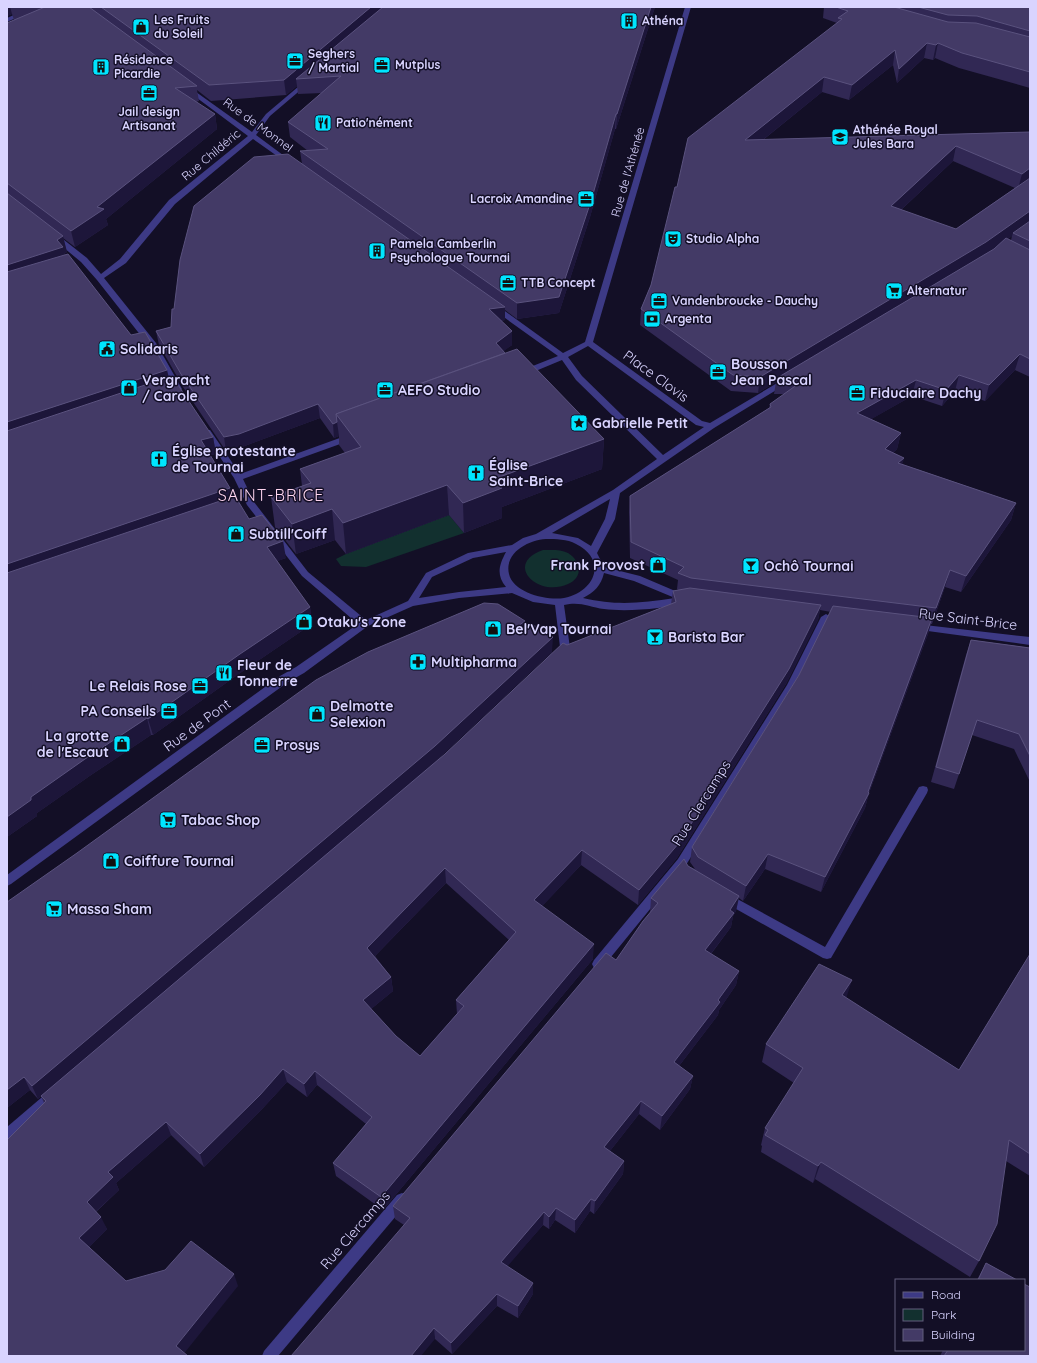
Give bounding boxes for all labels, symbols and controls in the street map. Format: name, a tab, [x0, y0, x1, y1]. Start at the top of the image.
building icon: Athéna	[619, 11, 639, 31]
place label: Les Fruits du Soleil	[154, 12, 210, 41]
place label: Athéna	[642, 13, 683, 28]
shop icon: Les Fruits du Soleil	[131, 17, 151, 37]
place label: Seghers / Martial	[308, 46, 359, 75]
office icon: Seghers / Martial	[285, 51, 305, 71]
place label: Résidence Picardie	[114, 52, 173, 81]
office icon: Mutplus	[372, 55, 392, 75]
building icon: Résidence Picardie	[91, 57, 111, 77]
place label: Mutplus	[395, 57, 441, 72]
office icon: Jail design Artisanat	[139, 83, 159, 103]
street label: Rue de Monnel	[220, 94, 296, 155]
place label: Jail design Artisanat	[118, 104, 180, 133]
restaurant icon: Patio'nément	[313, 113, 333, 133]
place label: Patio'nément	[336, 115, 413, 130]
place label: Athénée Royal Jules Bara	[853, 122, 938, 151]
street label: Rue de l'Athénée	[607, 125, 648, 219]
street label: Rue Childéric	[178, 126, 243, 184]
school or university icon: Athénée Royal Jules Bara	[830, 127, 850, 147]
office icon: Lacroix Amandine	[576, 189, 596, 209]
place label: Lacroix Amandine	[470, 191, 573, 206]
theatre icon: Studio Alpha	[663, 229, 683, 249]
place label: Studio Alpha	[686, 231, 759, 246]
place label: Pamela Camberlin Psychologue Tournai	[390, 236, 510, 265]
building icon: Pamela Camberlin Psychologue Tournai	[367, 241, 387, 261]
office icon: TTB Concept	[498, 273, 518, 293]
place label: TTB Concept	[521, 275, 596, 290]
supermarket icon: Alternatur	[884, 281, 904, 301]
place label: Alternatur	[907, 283, 967, 298]
office icon: Vandenbroucke - Dauchy	[649, 291, 669, 311]
place label: Vandenbroucke - Dauchy	[672, 293, 818, 308]
bank icon: Argenta	[642, 309, 662, 329]
place label: Argenta	[665, 311, 712, 326]
public building icon: Solidaris	[97, 339, 117, 359]
place label: Solidaris	[120, 340, 178, 358]
street label: Place Clovis	[620, 346, 692, 406]
place label: Bousson Jean Pascal	[731, 355, 812, 389]
office icon: Bousson Jean Pascal	[708, 362, 728, 382]
place label: Vergracht / Carole	[142, 371, 210, 405]
shop icon: Vergracht / Carole	[119, 378, 139, 398]
office icon: AEFO Studio	[375, 380, 395, 400]
place label: AEFO Studio	[398, 381, 481, 399]
office icon: Fiduciaire Dachy	[847, 383, 867, 403]
place label: Fiduciaire Dachy	[870, 384, 981, 402]
place icon: Gabrielle Petit	[569, 413, 589, 433]
place label: Gabrielle Petit	[592, 414, 688, 432]
place label: Église protestante de Tournai	[172, 442, 296, 476]
church icon: Église protestante de Tournai	[149, 449, 169, 469]
place label: Église Saint-Brice	[489, 456, 563, 490]
church icon: Église Saint-Brice	[466, 463, 486, 483]
district label: SAINT-BRICE	[218, 485, 324, 505]
shop icon: Subtill'Coiff	[226, 524, 246, 544]
place label: Subtill'Coiff	[249, 525, 328, 543]
shop icon: Frank Provost	[648, 555, 668, 575]
place label: Frank Provost	[550, 556, 645, 574]
bar icon: Ochô Tournai	[741, 556, 761, 576]
place label: Ochô Tournai	[764, 557, 853, 575]
street label: Rue Saint-Brice	[918, 604, 1018, 634]
shop icon: Otaku's Zone	[294, 612, 314, 632]
place label: Otaku's Zone	[317, 613, 406, 631]
shop icon: Bel'Vap Tournai	[483, 619, 503, 639]
place label: Bel'Vap Tournai	[506, 620, 612, 638]
bar icon: Barista Bar	[645, 627, 665, 647]
place label: Barista Bar	[668, 628, 745, 646]
pharmacy icon: Multipharma	[408, 652, 428, 672]
place label: Multipharma	[431, 653, 517, 671]
place label: Fleur de Tonnerre	[237, 656, 298, 690]
restaurant icon: Fleur de Tonnerre	[214, 663, 234, 683]
office icon: Le Relais Rose	[190, 676, 210, 696]
place label: Le Relais Rose	[89, 677, 187, 695]
street label: Rue de Pont	[160, 694, 234, 755]
place label: Delmotte Selexion	[330, 697, 393, 731]
office icon: PA Conseils	[159, 701, 179, 721]
place label: PA Conseils	[81, 702, 156, 720]
shop icon: Delmotte Selexion	[307, 704, 327, 724]
place label: La grotte de l'Escaut	[37, 727, 109, 761]
shop icon: La grotte de l'Escaut	[112, 734, 132, 754]
office icon: Prosys	[252, 735, 272, 755]
place label: Prosys	[275, 736, 320, 754]
street label: Rue Clercamps	[667, 757, 735, 849]
supermarket icon: Tabac Shop	[158, 810, 178, 830]
place label: Tabac Shop	[181, 811, 260, 829]
shop icon: Coiffure Tournai	[101, 851, 121, 871]
place label: Coiffure Tournai	[124, 852, 234, 870]
supermarket icon: Massa Sham	[44, 899, 64, 919]
place label: Massa Sham	[67, 900, 152, 918]
street label: Rue Clercamps	[316, 1187, 394, 1273]
legend	[895, 1279, 1025, 1351]
text: Road	[931, 1287, 961, 1302]
text: Park	[931, 1307, 956, 1322]
text: Building	[931, 1327, 975, 1342]

